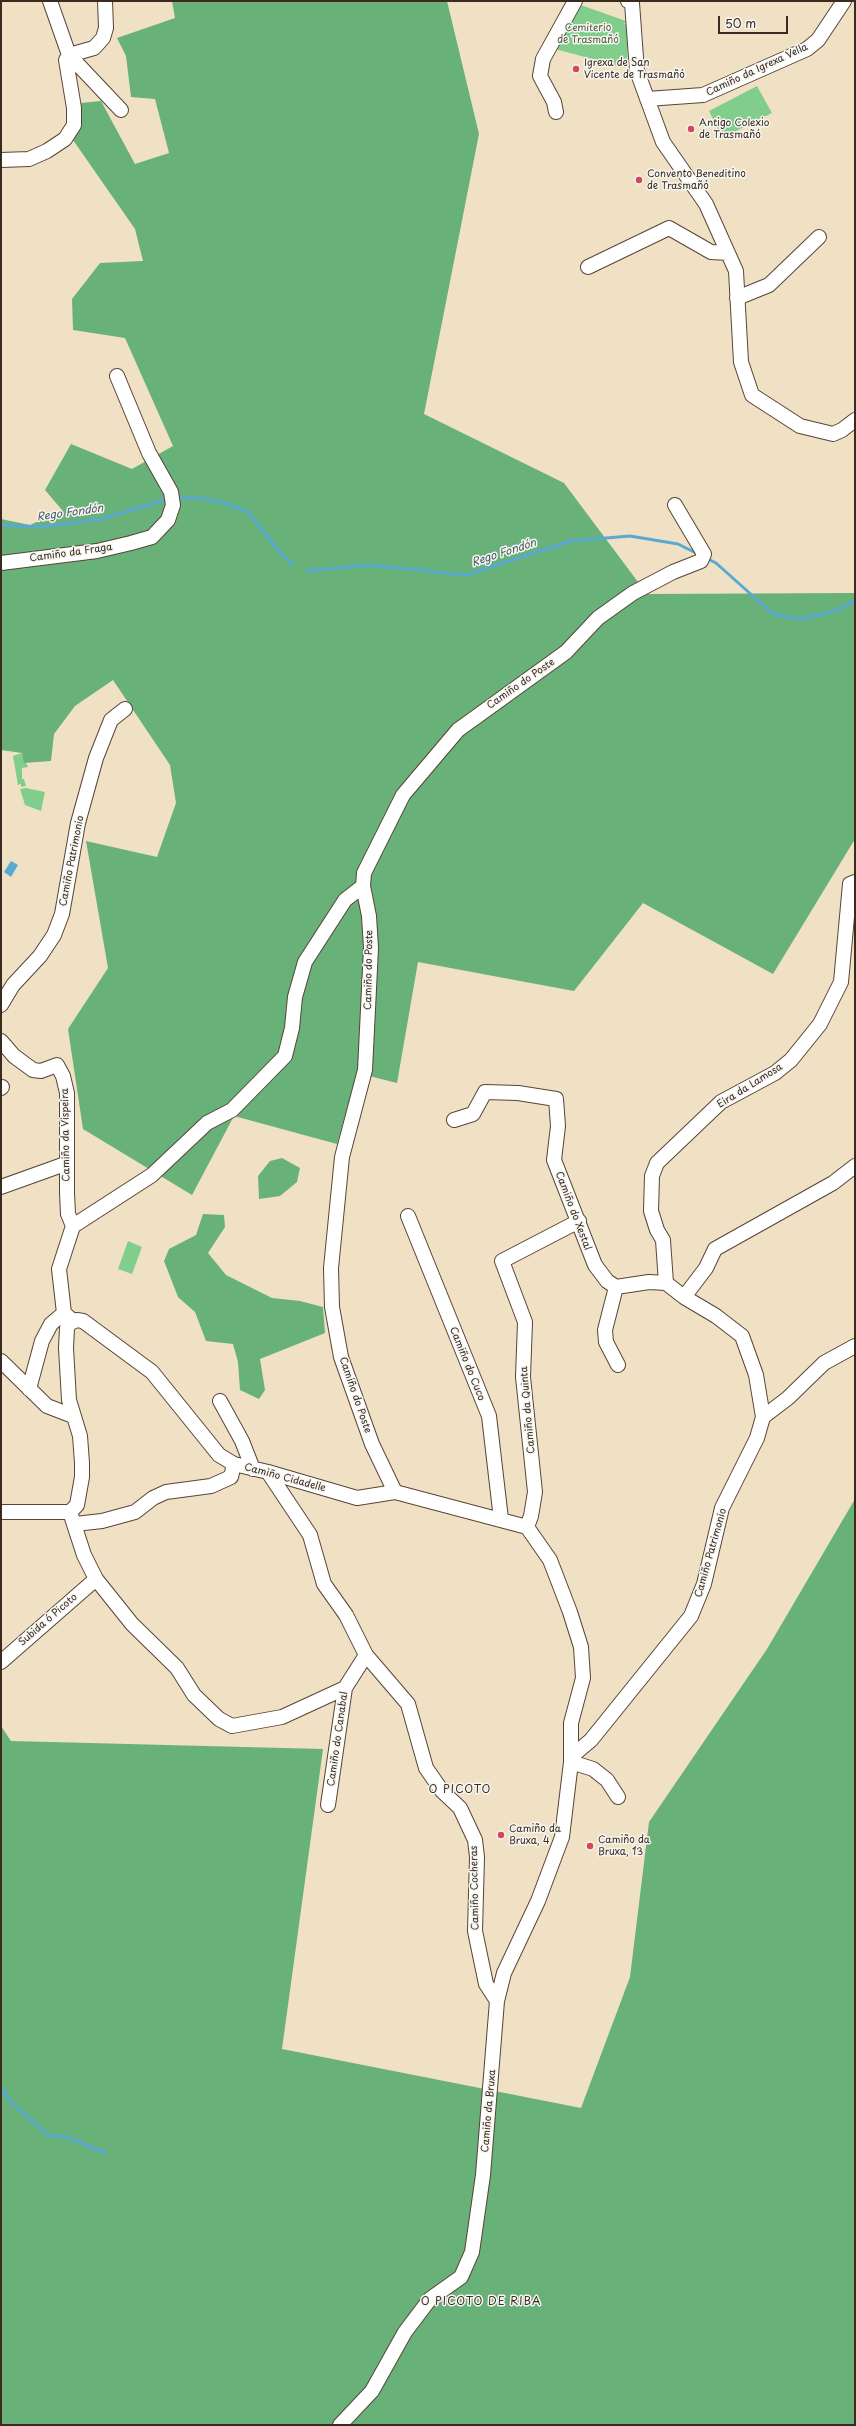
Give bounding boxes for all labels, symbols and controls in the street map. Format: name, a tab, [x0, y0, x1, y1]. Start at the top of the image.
scale bar	[720, 8, 790, 34]
text: 50 m	[725, 14, 756, 32]
park label: Cemiterio de Trasmañó	[557, 22, 619, 46]
street label: Camiño da Igrexa Vella	[704, 41, 810, 99]
place label: Igrexa de San Vicente de Trasmañó	[584, 57, 685, 80]
marker: Igrexa de San Vicente de Trasmañó	[571, 64, 581, 74]
place label: Antigo Colexio de Trasmañó	[699, 117, 769, 140]
marker: Antigo Colexio de Trasmañó	[686, 124, 696, 134]
place label: Convento Beneditino de Trasmañó	[647, 168, 746, 192]
marker: Convento Beneditino de Trasmañó	[634, 175, 644, 185]
water label: Rego Fondón	[36, 502, 104, 524]
water label: Rego Fondón	[470, 536, 538, 570]
street label: Camiño da Fraga	[29, 541, 113, 565]
street label: Camiño do Poste	[485, 656, 557, 712]
street label: Camiño Patrimonio	[57, 815, 87, 907]
street label: Camiño do Poste	[362, 930, 376, 1010]
street label: Eira da Lamosa	[715, 1061, 785, 1111]
street label: Camiño da Vispeira	[59, 1088, 73, 1182]
street label: Camiño do Xestal	[552, 1170, 594, 1252]
street label: Camiño do Cuco	[447, 1325, 487, 1403]
street label: Camiño do Poste	[336, 1355, 374, 1435]
street label: Camiño da Quinta	[518, 1366, 538, 1454]
street label: Camiño Cidadelle	[243, 1461, 327, 1495]
street label: Camiño Patrimonio	[693, 1507, 729, 1599]
street label: Subida ó Picoto	[16, 1591, 80, 1649]
street label: Camiño do Canabal	[325, 1691, 351, 1787]
district label: O PICOTO	[429, 1783, 491, 1797]
place label: Camiño da Bruxa, 4	[509, 1823, 561, 1846]
marker: Camiño da Bruxa, 4	[496, 1830, 506, 1840]
place label: Camiño da Bruxa, 13	[598, 1834, 650, 1858]
marker: Camiño da Bruxa, 13	[585, 1841, 595, 1851]
street label: Camiño Cocheras	[468, 1846, 482, 1930]
street label: Camiño da Bruxa	[479, 2069, 499, 2153]
district label: O PICOTO DE RIBA	[421, 2295, 541, 2309]

